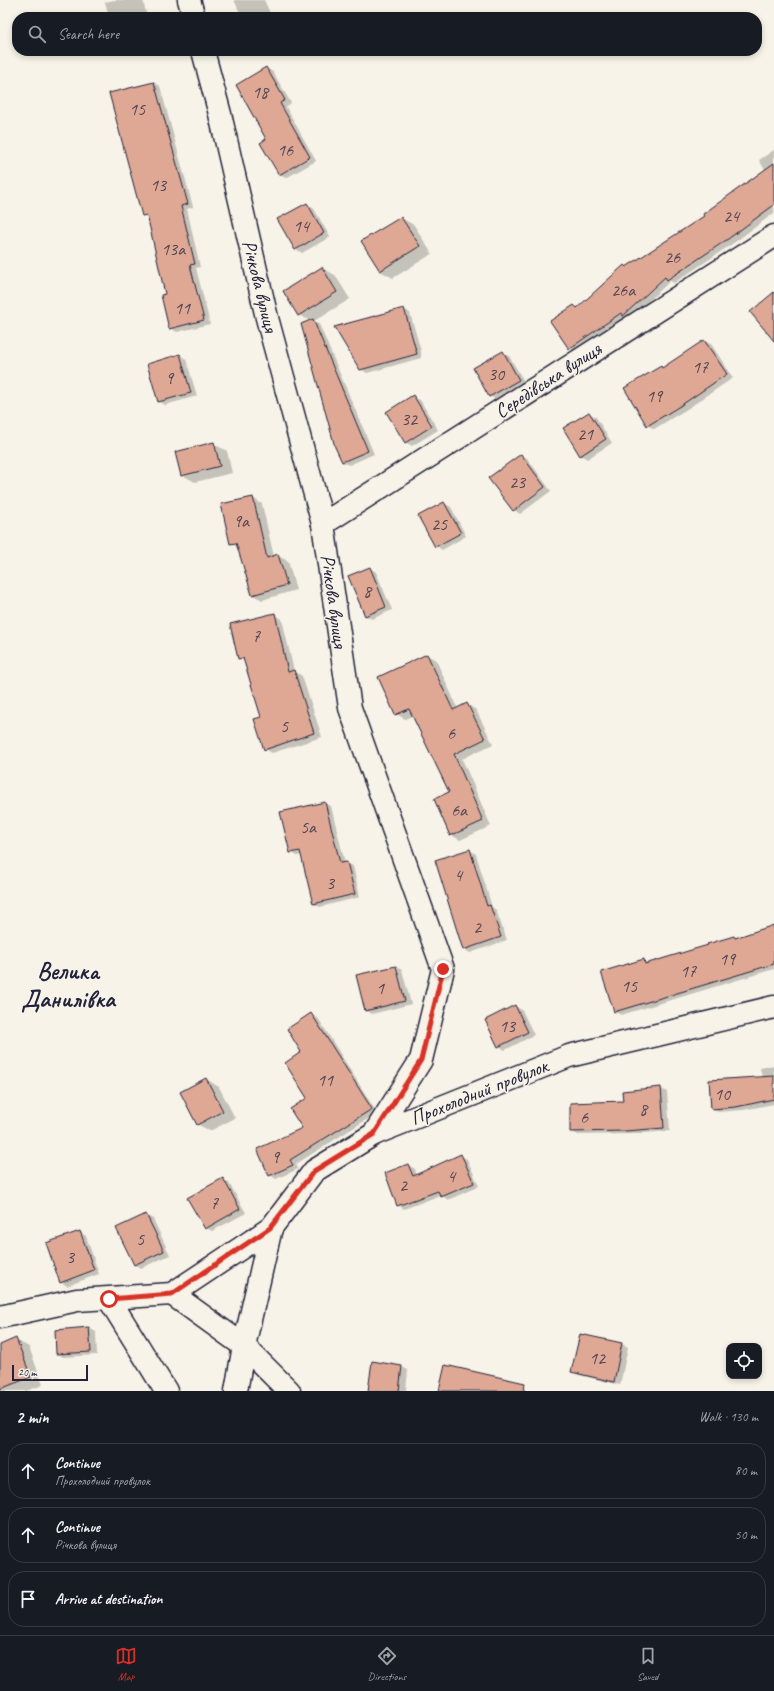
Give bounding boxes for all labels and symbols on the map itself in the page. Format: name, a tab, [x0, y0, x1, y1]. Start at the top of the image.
house number: 18	[252, 81, 270, 103]
house number: 15	[129, 98, 146, 120]
house number: 16	[277, 139, 294, 161]
house number: 13	[150, 174, 168, 196]
house number: 24	[723, 205, 741, 227]
house number: 14	[293, 215, 311, 237]
street label: Річкова вулиця	[237, 237, 284, 336]
house number: 13а	[161, 238, 186, 260]
house number: 26	[664, 246, 681, 268]
house number: 26а	[611, 279, 636, 301]
house number: 11	[174, 297, 191, 319]
street label: Середівська вулиця	[490, 336, 607, 424]
house number: 17	[692, 356, 709, 378]
house number: 30	[488, 363, 506, 385]
house number: 9	[165, 367, 175, 389]
house number: 19	[646, 385, 664, 407]
house number: 32	[401, 408, 419, 430]
house number: 21	[577, 423, 594, 445]
house number: 23	[509, 471, 527, 493]
house number: 9а	[233, 510, 250, 532]
house number: 25	[431, 513, 448, 535]
street label: Річкова вулиця	[315, 553, 353, 651]
house number: 8	[363, 580, 373, 602]
house number: 7	[252, 625, 261, 647]
house number: 5	[280, 715, 289, 737]
house number: 6	[447, 722, 456, 744]
house number: 6а	[451, 799, 468, 821]
house number: 5а	[300, 816, 317, 838]
house number: 4	[454, 864, 464, 886]
house number: 3	[326, 872, 336, 894]
house number: 2	[473, 916, 483, 938]
house number: 19	[719, 948, 737, 970]
district label: Велика Данилівка	[21, 956, 117, 1014]
route end	[434, 960, 452, 978]
house number: 17	[680, 960, 697, 982]
house number: 15	[621, 975, 638, 997]
house number: 1	[376, 977, 385, 999]
house number: 13	[499, 1015, 517, 1037]
street label: Прохолодний провулок	[407, 1052, 553, 1131]
house number: 11	[317, 1069, 334, 1091]
house number: 10	[714, 1083, 732, 1105]
house number: 8	[639, 1098, 649, 1120]
house number: 6	[580, 1106, 589, 1128]
house number: 9	[271, 1146, 281, 1168]
house number: 4	[447, 1165, 457, 1187]
house number: 2	[399, 1174, 409, 1196]
house number: 7	[210, 1192, 219, 1214]
house number: 5	[136, 1228, 145, 1250]
house number: 3	[66, 1246, 76, 1268]
route start	[100, 1290, 118, 1308]
house number: 12	[589, 1347, 607, 1369]
scale bar	[12, 1363, 88, 1382]

